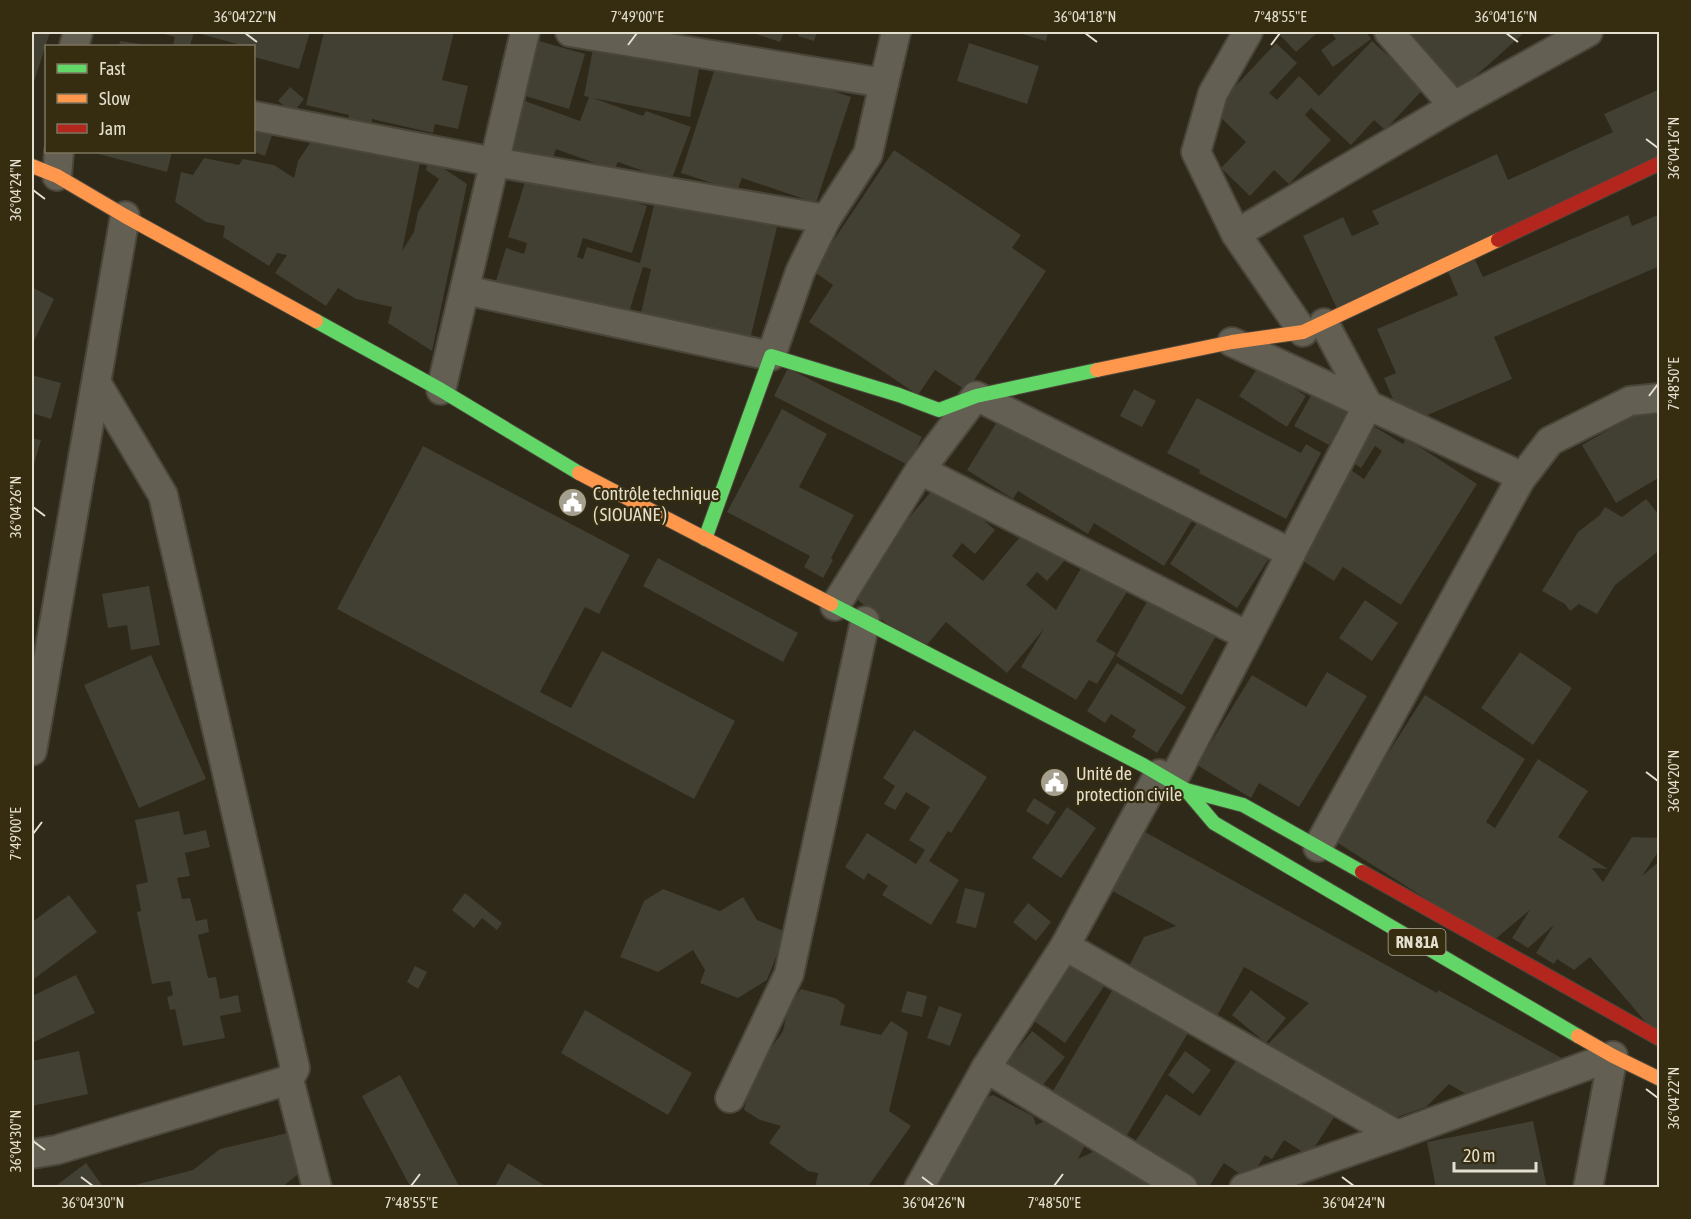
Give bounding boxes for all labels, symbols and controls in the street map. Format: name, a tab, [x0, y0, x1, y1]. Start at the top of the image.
text: 36°04'22"N	[214, 8, 276, 25]
text: 7°49'00"E	[610, 8, 664, 25]
text: 36°04'18"N	[1054, 8, 1116, 25]
text: 7°48'55"E	[1253, 8, 1307, 25]
text: 36°04'16"N	[1475, 8, 1537, 25]
legend	[45, 45, 255, 153]
text: Fast	[99, 58, 126, 79]
text: Slow	[99, 88, 130, 109]
text: 36°04'16"N	[1665, 117, 1682, 179]
text: Jam	[99, 118, 126, 139]
text: 36°04'24"N	[7, 159, 24, 221]
text: 7°48'50"E	[1665, 357, 1682, 411]
text: 36°04'26"N	[7, 476, 24, 538]
place label: Contrôle technique ( SIOUANE )	[593, 483, 719, 525]
public building icon: Contrôle technique ( SIOUANE )	[556, 487, 588, 519]
text: 36°04'20"N	[1665, 750, 1682, 812]
place label: Unité de protection civile	[1076, 763, 1182, 805]
public building icon: Unité de protection civile	[1039, 767, 1071, 799]
text: 7°49'00"E	[7, 807, 24, 861]
road number: RN 81A	[1388, 929, 1446, 955]
text: 36°04'22"N	[1665, 1067, 1682, 1129]
text: 36°04'30"N	[7, 1110, 24, 1172]
scale bar	[1454, 1135, 1536, 1173]
text: 20 m	[1463, 1145, 1495, 1166]
text: 36°04'30"N	[62, 1194, 124, 1211]
text: 7°48'55"E	[384, 1194, 438, 1211]
text: 36°04'26"N	[903, 1194, 965, 1211]
text: 7°48'50"E	[1027, 1194, 1081, 1211]
text: 36°04'24"N	[1323, 1194, 1385, 1211]

